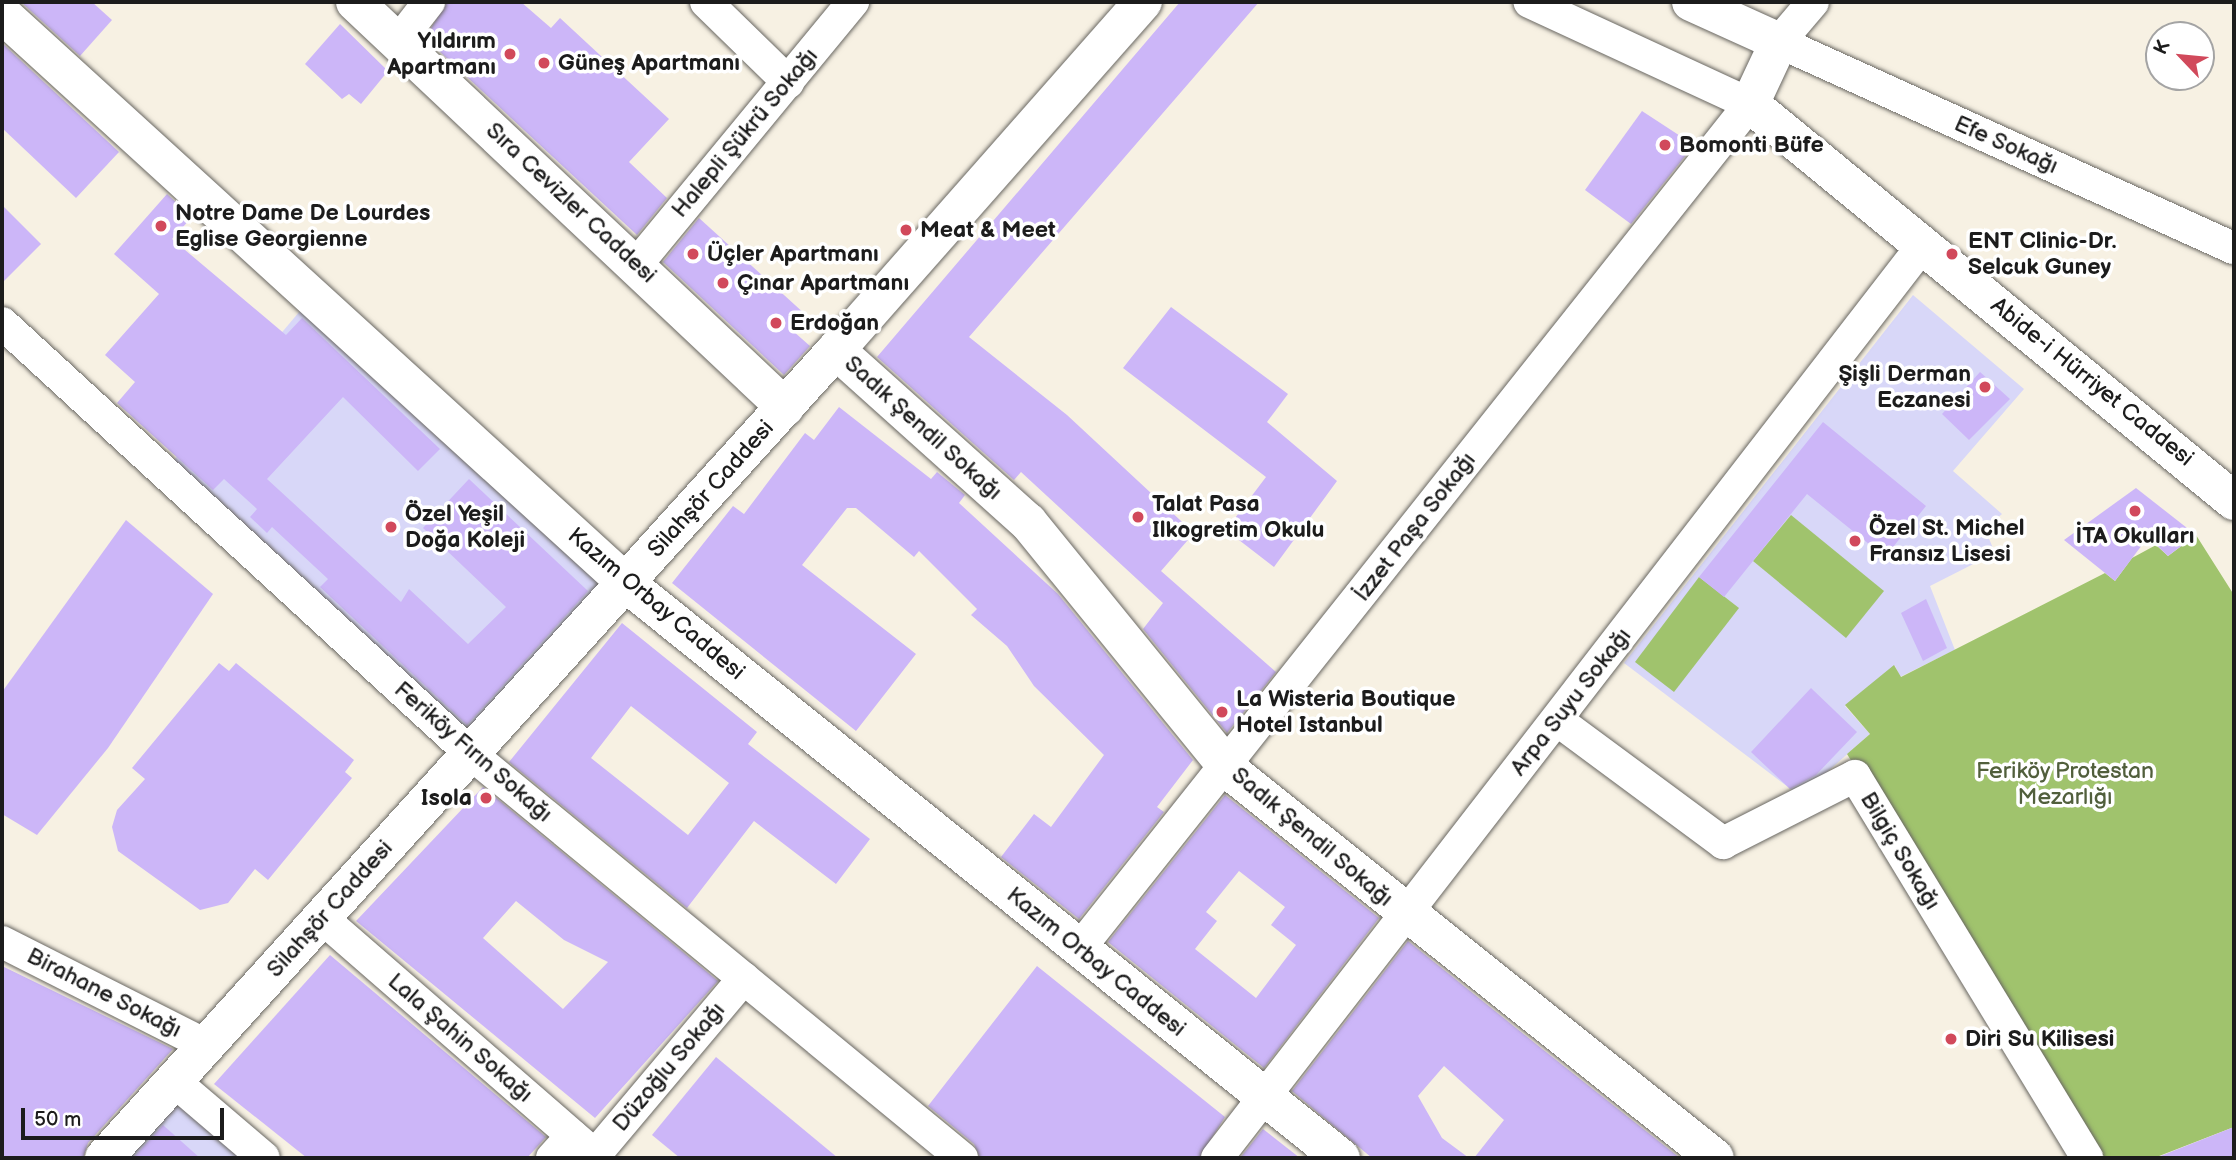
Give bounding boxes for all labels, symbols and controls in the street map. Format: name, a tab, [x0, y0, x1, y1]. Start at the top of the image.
north arrow	[2145, 21, 2215, 91]
place label: Yıldırım Apartmanı	[387, 27, 496, 81]
text: K	[2149, 37, 2176, 58]
street label: Halepli Şükrü Sokağı	[666, 42, 824, 224]
marker: Yıldırım Apartmanı	[502, 46, 518, 62]
place label: Güneş Apartmanı	[558, 49, 740, 77]
marker: Güneş Apartmanı	[536, 55, 552, 71]
street label: Efe Sokağı	[1950, 110, 2062, 180]
street label: Sıra Cevizler Caddesi	[480, 117, 662, 289]
place label: Bomonti Büfe	[1679, 131, 1824, 159]
marker: Bomonti Büfe	[1657, 137, 1673, 153]
place label: Notre Dame De Lourdes Eglise Georgienne	[175, 199, 430, 253]
place label: Meat & Meet	[920, 216, 1056, 244]
marker: Notre Dame De Lourdes Eglise Georgienne	[153, 218, 169, 234]
marker: Meat & Meet	[898, 222, 914, 238]
place label: ENT Clinic-Dr. Selcuk Guney	[1968, 227, 2116, 281]
place label: Üçler Apartmanı	[707, 240, 879, 268]
marker: ENT Clinic-Dr. Selcuk Guney	[1942, 244, 1962, 264]
marker: Üçler Apartmanı	[685, 246, 701, 262]
place label: Çınar Apartmanı	[737, 269, 909, 297]
marker: Çınar Apartmanı	[715, 275, 731, 291]
street label: Abide-i Hürriyet Caddesi	[1985, 292, 2199, 472]
place label: Erdoğan	[790, 309, 879, 337]
marker: Erdoğan	[768, 315, 784, 331]
street label: Sadık Şendil Sokağı	[838, 350, 1008, 506]
place label: Şişli Derman Eczanesi	[1838, 360, 1971, 414]
marker: Şişli Derman Eczanesi	[1977, 379, 1993, 395]
street label: Silahşör Caddesi	[642, 415, 780, 563]
street label: İzzet Paşa Sokağı	[1348, 447, 1482, 607]
place label: Talat Pasa Ilkogretim Okulu	[1152, 490, 1324, 544]
place label: Özel Yeşil Doğa Koleji	[405, 500, 525, 554]
marker: İTA Okulları	[2127, 503, 2143, 519]
marker: Talat Pasa Ilkogretim Okulu	[1130, 509, 1146, 525]
place label: Özel St. Michel Fransız Lisesi	[1869, 514, 2024, 568]
marker: Özel Yeşil Doğa Koleji	[383, 519, 399, 535]
street label: Kazım Orbay Caddesi	[561, 521, 751, 687]
place label: İTA Okulları	[2076, 522, 2194, 550]
marker: Özel St. Michel Fransız Lisesi	[1847, 533, 1863, 549]
street label: Arpa Suyu Sokağı	[1505, 622, 1637, 782]
street label: Feriköy Fırın Sokağı	[388, 675, 558, 829]
place label: La Wisteria Boutique Hotel Istanbul	[1236, 685, 1455, 739]
marker: La Wisteria Boutique Hotel Istanbul	[1214, 704, 1230, 720]
park label: Feriköy Protestan Mezarlığı	[1975, 757, 2155, 811]
street label: Sadık Şendil Sokağı	[1225, 761, 1399, 913]
place label: Isola	[421, 784, 472, 812]
street label: Bilgiç Sokağı	[1854, 787, 1946, 915]
marker: Isola	[478, 790, 494, 806]
street label: Silahşör Caddesi	[261, 835, 399, 983]
street label: Kazım Orbay Caddesi	[1000, 881, 1192, 1043]
street label: Birahane Sokağı	[22, 942, 186, 1044]
street label: Lala Şahin Sokağı	[382, 967, 538, 1109]
street label: Düzoğlu Sokağı	[607, 997, 731, 1137]
place label: Diri Su Kilisesi	[1965, 1025, 2114, 1053]
marker: Diri Su Kilisesi	[1943, 1031, 1959, 1047]
scale bar	[24, 1094, 228, 1138]
text: 50 m	[34, 1107, 81, 1132]

